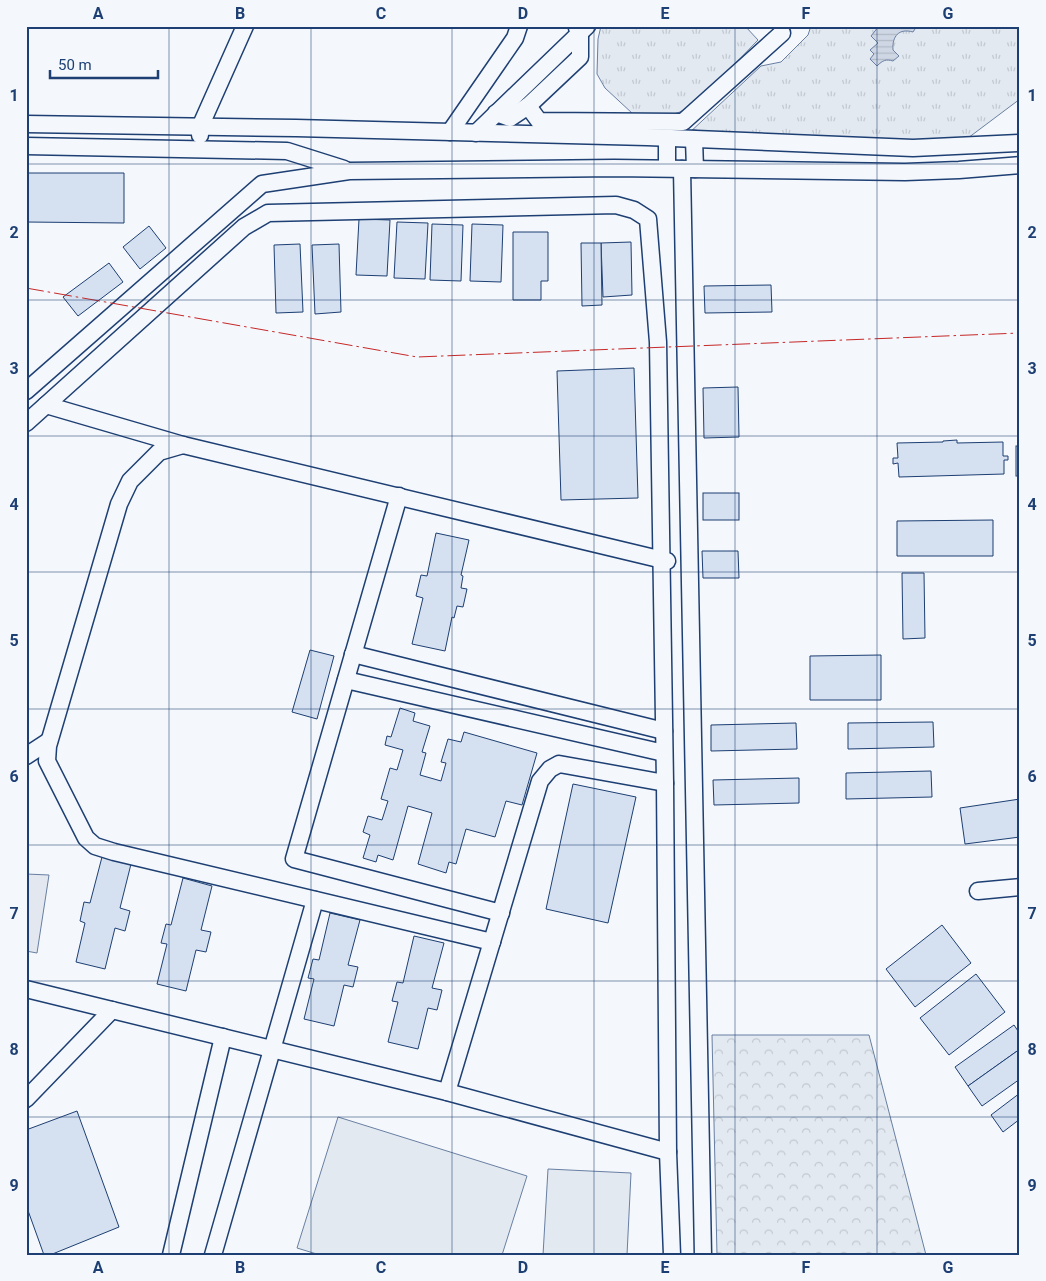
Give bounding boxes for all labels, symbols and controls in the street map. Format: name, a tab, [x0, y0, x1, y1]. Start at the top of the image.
text: A	[93, 4, 104, 23]
text: B	[235, 4, 245, 23]
text: C	[376, 4, 386, 23]
text: D	[518, 4, 528, 23]
text: E	[661, 4, 670, 23]
text: F	[802, 4, 811, 23]
text: G	[943, 4, 954, 23]
scale bar	[50, 48, 158, 80]
text: 50 m	[58, 56, 92, 74]
text: 1	[9, 86, 19, 105]
text: 1	[1027, 86, 1037, 105]
text: 2	[9, 223, 19, 242]
text: 2	[1027, 223, 1037, 242]
text: 3	[9, 359, 19, 378]
text: 3	[1027, 359, 1037, 378]
text: 4	[9, 495, 19, 514]
text: 4	[1027, 495, 1037, 514]
text: 5	[9, 631, 19, 650]
text: 5	[1027, 631, 1037, 650]
text: 6	[9, 767, 19, 786]
text: 6	[1027, 767, 1037, 786]
text: 7	[9, 904, 19, 923]
text: 7	[1027, 904, 1037, 923]
text: 8	[9, 1040, 19, 1059]
text: 8	[1027, 1040, 1037, 1059]
text: 9	[9, 1176, 19, 1195]
text: 9	[1027, 1176, 1037, 1195]
text: A	[93, 1258, 104, 1277]
text: B	[235, 1258, 245, 1277]
text: C	[376, 1258, 386, 1277]
text: D	[518, 1258, 528, 1277]
text: E	[661, 1258, 670, 1277]
text: F	[802, 1258, 811, 1277]
text: G	[943, 1258, 954, 1277]

